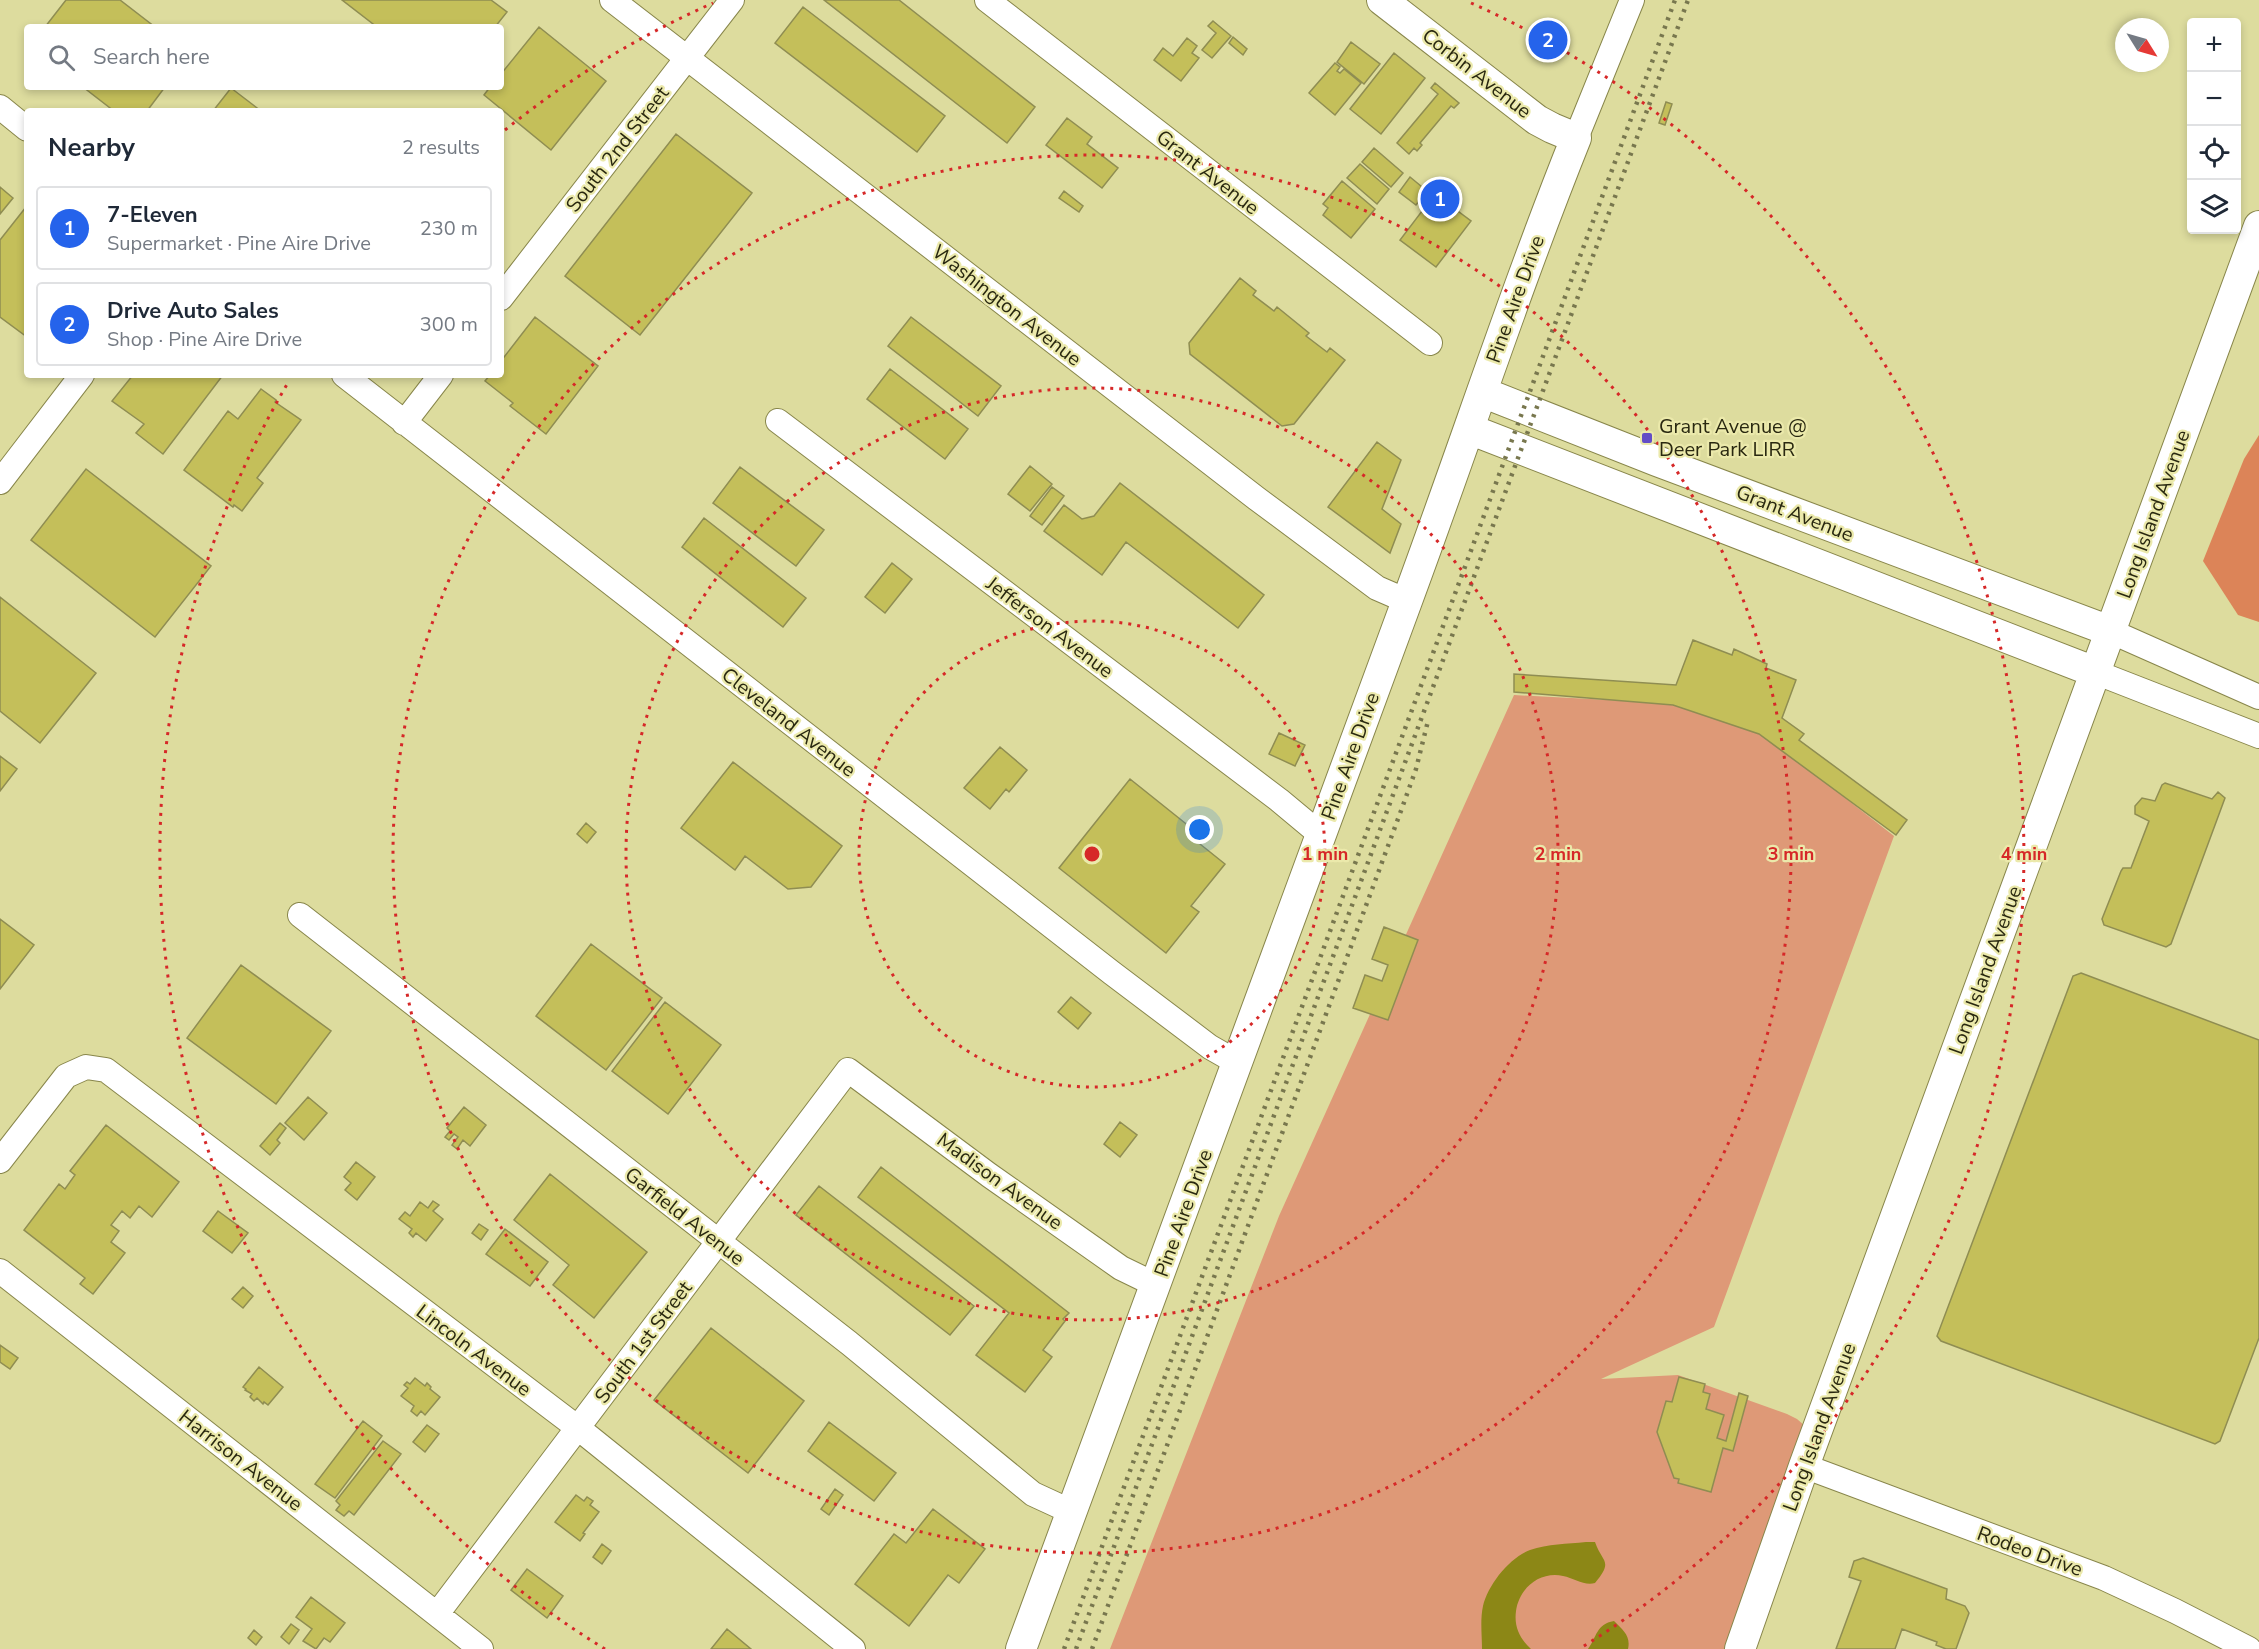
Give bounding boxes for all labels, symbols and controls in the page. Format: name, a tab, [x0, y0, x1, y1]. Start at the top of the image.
pin: 2	[1528, 18, 1568, 63]
north arrow	[2115, 18, 2169, 72]
map controls	[2187, 18, 2241, 234]
button: +	[2187, 18, 2241, 72]
street label: Corbin Avenue	[1416, 22, 1537, 125]
search box	[24, 24, 504, 90]
icon: search	[45, 41, 78, 74]
text: Search here	[93, 42, 210, 72]
button: −	[2187, 72, 2241, 126]
street label: South 2nd Street	[560, 80, 676, 218]
street label: Grant Avenue	[1151, 124, 1265, 221]
button: locate	[2187, 126, 2241, 180]
text: Nearby	[48, 130, 135, 165]
text: 2 results	[402, 134, 480, 161]
pin: 1	[1420, 176, 1460, 222]
button: layers	[2187, 180, 2241, 234]
text: 7-Eleven	[107, 200, 198, 230]
text: 1	[64, 215, 76, 242]
text: 230 m	[420, 215, 478, 242]
text: Supermarket · Pine Aire Drive	[107, 230, 371, 257]
street label: Pine Aire Drive	[1480, 232, 1551, 367]
street label: Washington Avenue	[926, 238, 1087, 372]
text: Drive Auto Sales	[107, 296, 279, 326]
text: 2	[64, 311, 76, 338]
text: 300 m	[420, 311, 478, 338]
text: Shop · Pine Aire Drive	[107, 326, 302, 353]
place label: Grant Avenue @ Deer Park LIRR	[1659, 413, 1807, 463]
street label: Long Island Avenue	[2110, 426, 2197, 602]
marker: Grant Avenue @ Deer Park LIRR	[1640, 431, 1654, 445]
street label: Grant Avenue	[1732, 479, 1857, 548]
street label: Jefferson Avenue	[980, 570, 1119, 684]
street label: Cleveland Avenue	[716, 661, 861, 783]
street label: Pine Aire Drive	[1315, 689, 1386, 824]
your location	[1185, 815, 1214, 844]
text: 1 min	[1302, 842, 1348, 866]
text: 2 min	[1535, 842, 1581, 866]
text: 3 min	[1768, 842, 1814, 866]
text: 4 min	[2001, 842, 2047, 866]
centre of rings	[1082, 844, 1102, 864]
street label: Long Island Avenue	[1942, 882, 2029, 1058]
street label: Madison Avenue	[931, 1127, 1068, 1236]
street label: Pine Aire Drive	[1148, 1146, 1219, 1281]
street label: Garfield Avenue	[619, 1161, 750, 1272]
street label: South 1st Street	[589, 1275, 699, 1409]
street label: Lincoln Avenue	[411, 1298, 537, 1403]
street label: Long Island Avenue	[1776, 1339, 1863, 1515]
street label: Harrison Avenue	[173, 1404, 308, 1517]
street label: Rodeo Drive	[1973, 1520, 2086, 1583]

